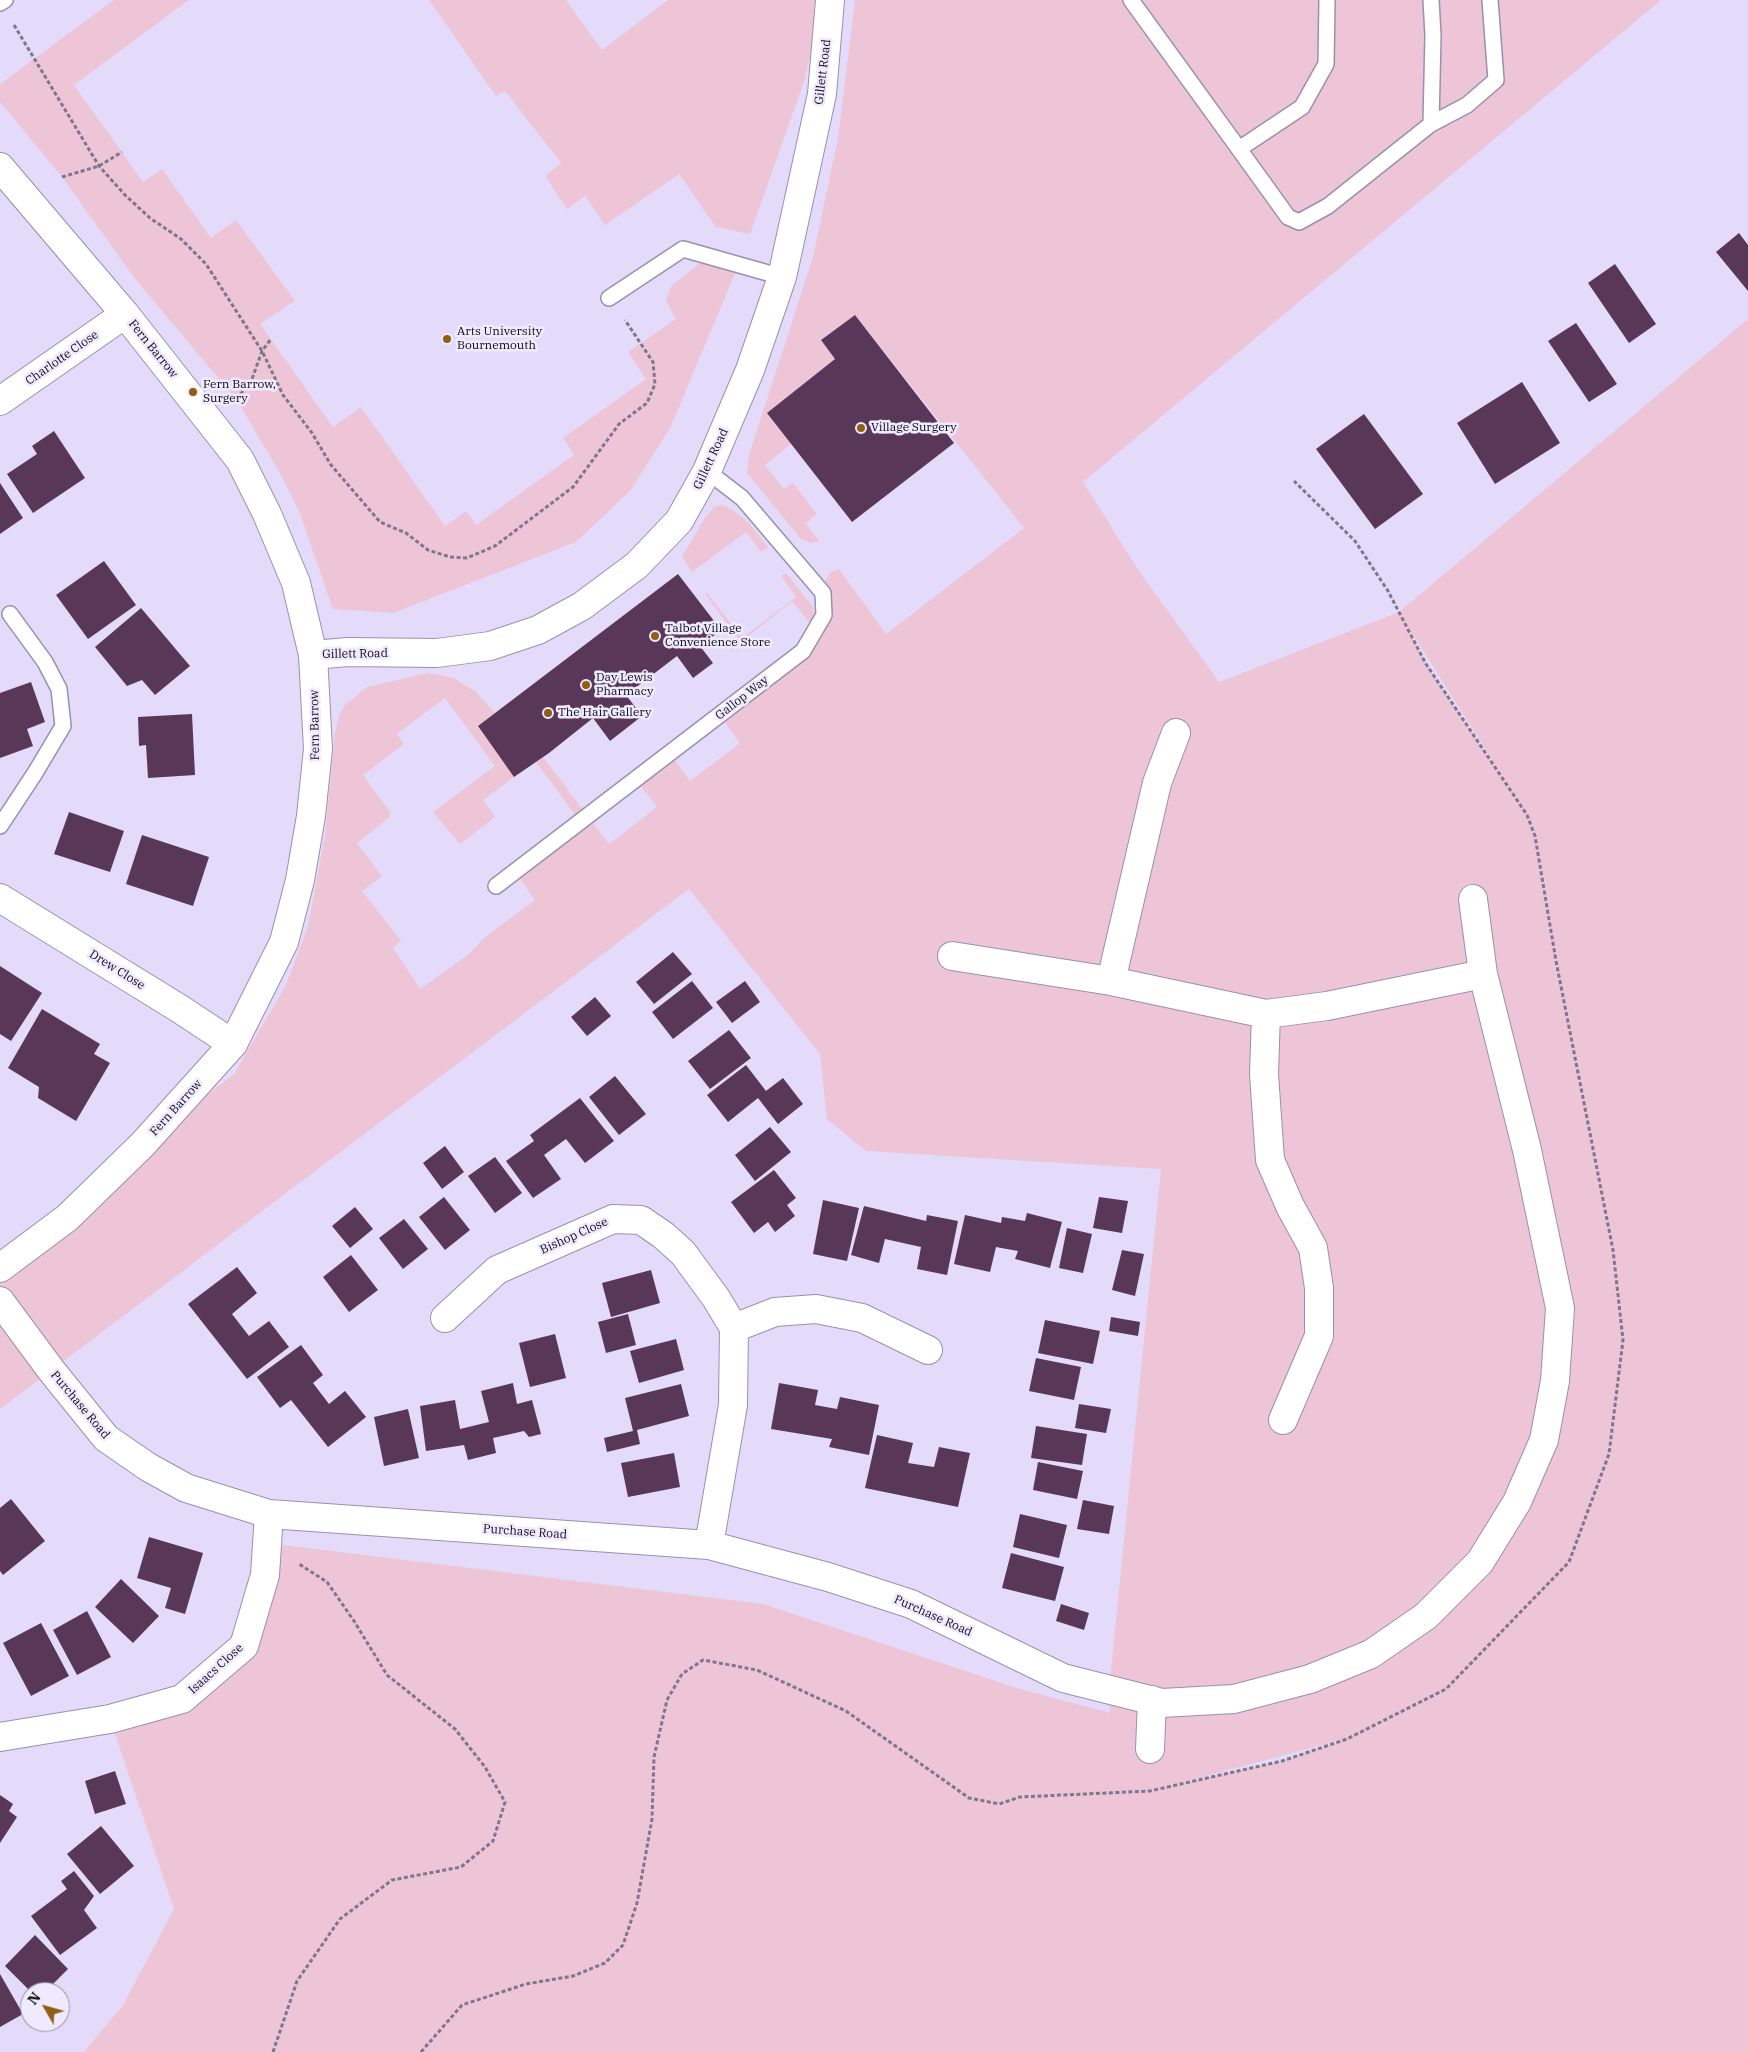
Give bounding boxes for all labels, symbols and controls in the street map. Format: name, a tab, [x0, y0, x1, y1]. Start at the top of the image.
street label: Gillett Road	[812, 38, 834, 106]
street label: Fern Barrow	[125, 317, 181, 381]
place label: Arts University Bournemouth	[457, 325, 542, 353]
street label: Charlotte Close	[23, 328, 101, 388]
marker: Arts University Bournemouth	[441, 333, 453, 345]
place label: Fern Barrow, Surgery	[203, 378, 276, 406]
marker: Fern Barrow, Surgery	[187, 386, 199, 398]
place label: Village Surgery	[871, 421, 957, 435]
marker: Village Surgery	[855, 422, 867, 434]
street label: Gillett Road	[691, 426, 731, 492]
place label: Talbot Village Convenience Store	[665, 622, 770, 650]
marker: Talbot Village Convenience Store	[649, 630, 661, 642]
street label: Gillett Road	[322, 646, 388, 662]
place label: Day Lewis Pharmacy	[596, 671, 653, 699]
street label: Gallop Way	[713, 673, 771, 723]
marker: Day Lewis Pharmacy	[580, 679, 592, 691]
street label: Fern Barrow	[307, 690, 323, 760]
place label: The Hair Gallery	[558, 706, 651, 720]
marker: The Hair Gallery	[542, 707, 554, 719]
street label: Drew Close	[87, 947, 147, 993]
street label: Fern Barrow	[147, 1077, 205, 1139]
street label: Bishop Close	[538, 1215, 610, 1257]
street label: Purchase Road	[47, 1368, 113, 1442]
street label: Purchase Road	[483, 1522, 567, 1542]
street label: Purchase Road	[892, 1592, 974, 1640]
street label: Isaacs Close	[186, 1641, 246, 1697]
north arrow	[20, 1982, 70, 2032]
text: N	[23, 1988, 44, 2008]

